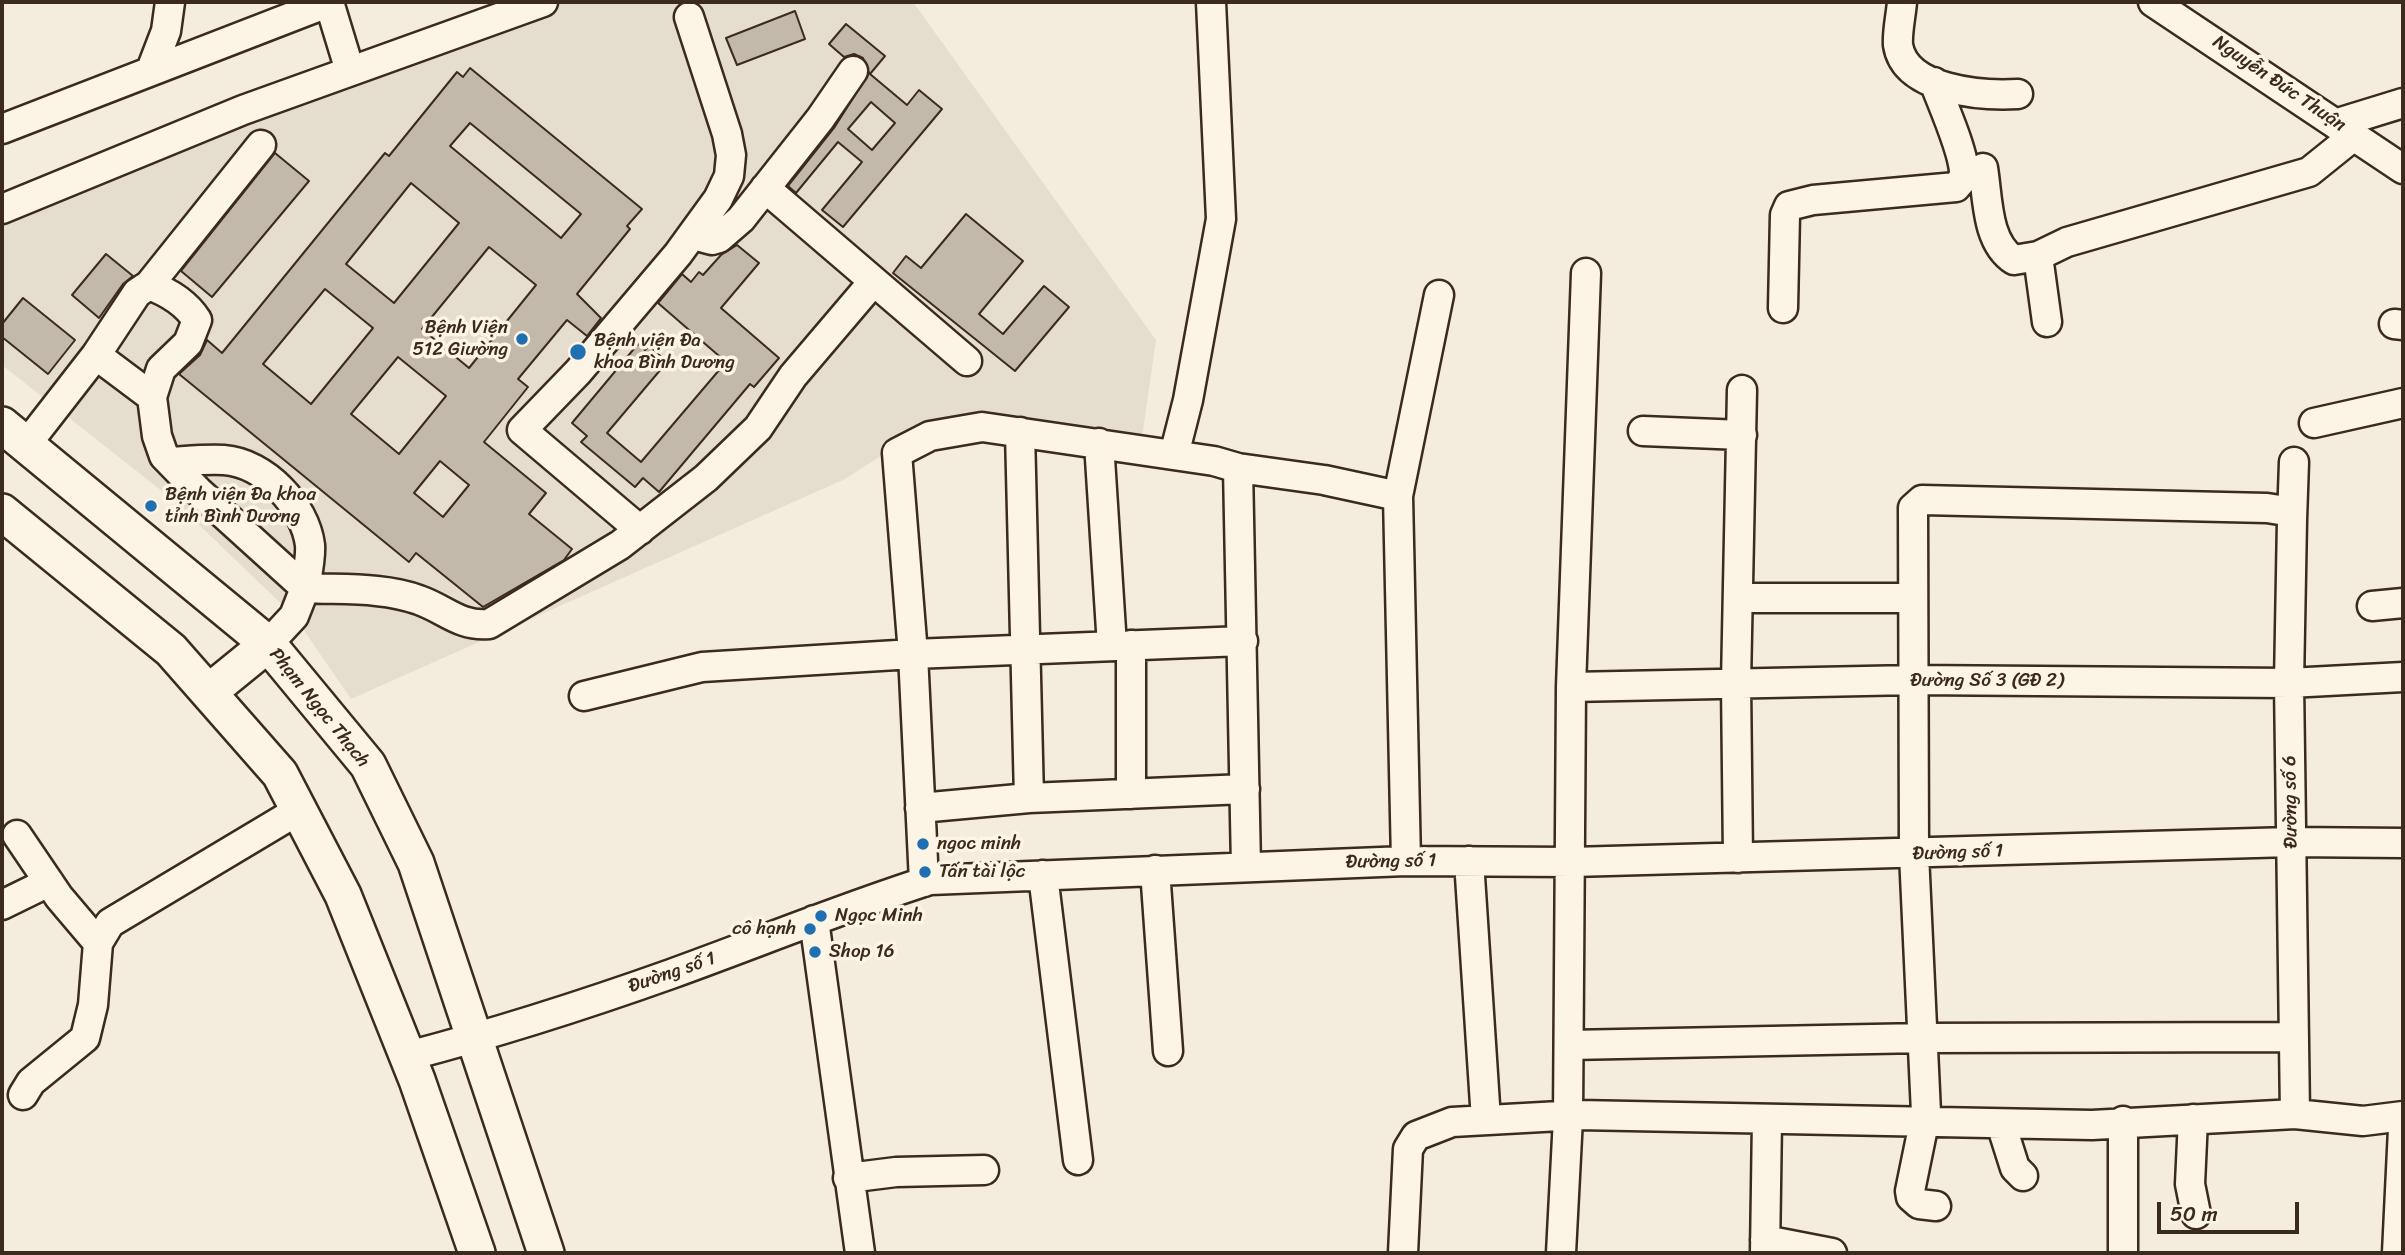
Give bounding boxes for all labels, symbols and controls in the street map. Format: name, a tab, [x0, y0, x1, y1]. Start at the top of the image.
street label: Nguyễn Đức Thuận	[2208, 31, 2350, 137]
place label: Bệnh Viện 512 Giường	[412, 317, 508, 361]
place label: Bệnh viện Đa khoa Bình Dương	[594, 330, 735, 374]
marker: Bệnh Viện 512 Giường	[514, 331, 530, 347]
marker: Bệnh viện Đa khoa Bình Dương	[568, 342, 588, 362]
place label: Bệnh viện Đa khoa tỉnh Bình Dương	[165, 484, 316, 528]
marker: Bệnh viện Đa khoa tỉnh Bình Dương	[143, 498, 159, 514]
street label: Phạm Ngọc Thạch	[264, 644, 374, 772]
street label: Đường Số 3 (GĐ 2)	[1910, 670, 2064, 692]
street label: Đường số 6	[2279, 755, 2303, 849]
place label: ngoc minh	[937, 833, 1021, 855]
marker: ngoc minh	[915, 836, 931, 852]
street label: Đường số 1	[1912, 840, 2004, 866]
street label: Đường số 1	[1345, 850, 1437, 874]
place label: Tấn tài lộc	[939, 861, 1025, 883]
marker: Tấn tài lộc	[917, 864, 933, 880]
place label: Ngọc Minh	[835, 905, 923, 927]
marker: Ngọc Minh	[813, 908, 829, 924]
place label: cô hạnh	[732, 918, 796, 940]
marker: cô hạnh	[802, 921, 818, 937]
place label: Shop 16	[829, 941, 894, 963]
marker: Shop 16	[807, 944, 823, 960]
street label: Đường số 1	[625, 947, 719, 999]
scale bar	[2160, 1188, 2302, 1232]
text: 50 m	[2170, 1195, 2218, 1233]

